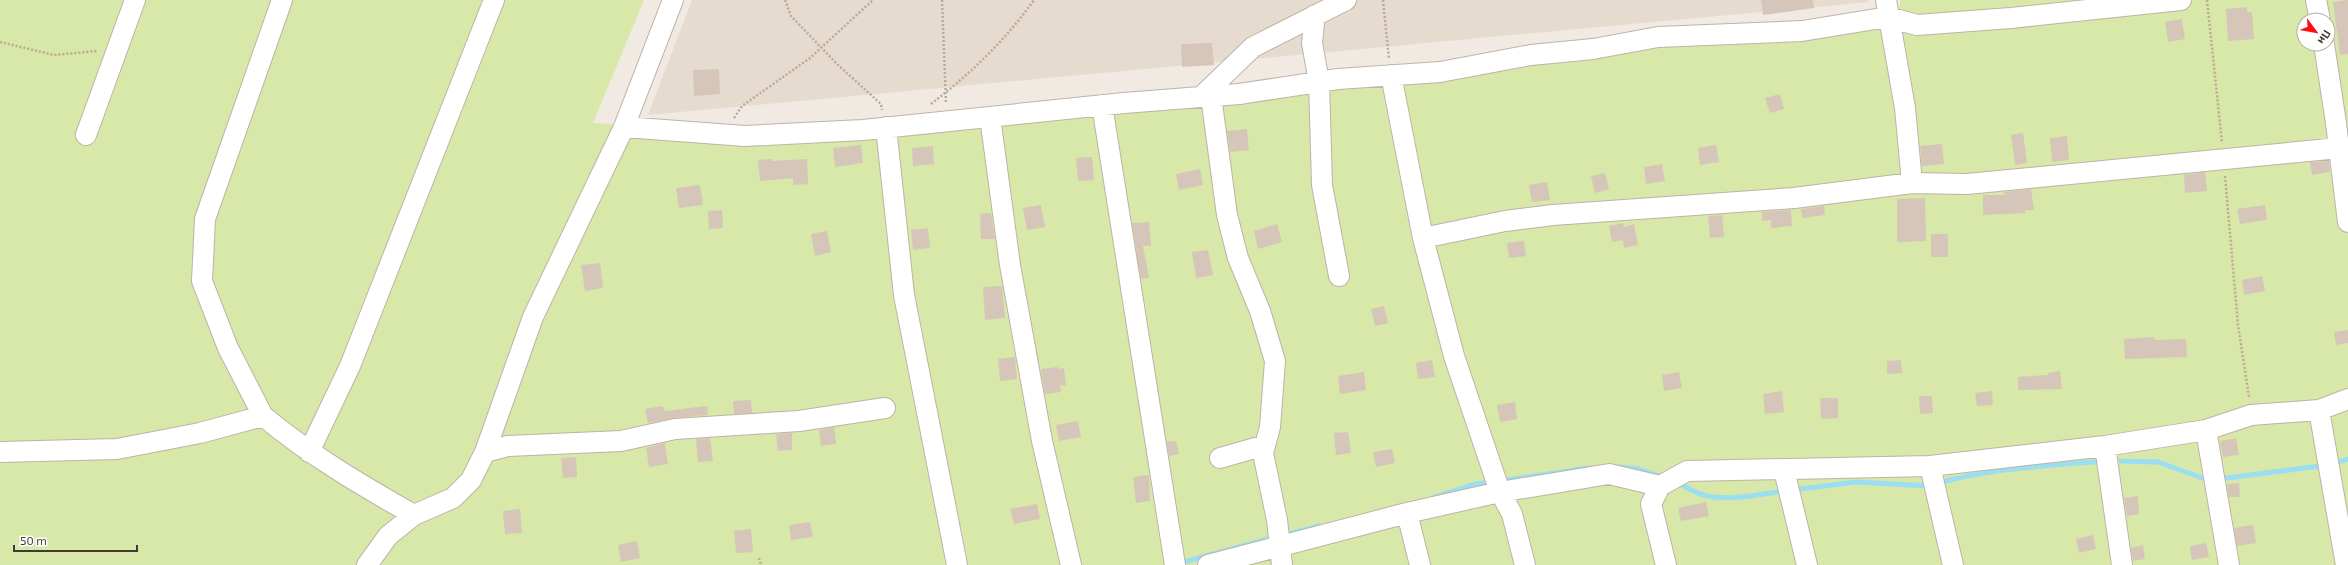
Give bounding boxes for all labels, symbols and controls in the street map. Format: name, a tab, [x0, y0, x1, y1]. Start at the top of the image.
north arrow	[2296, 12, 2336, 52]
text: Пн	[2316, 28, 2334, 47]
scale bar	[14, 527, 137, 553]
text: 50 m	[20, 533, 47, 547]

